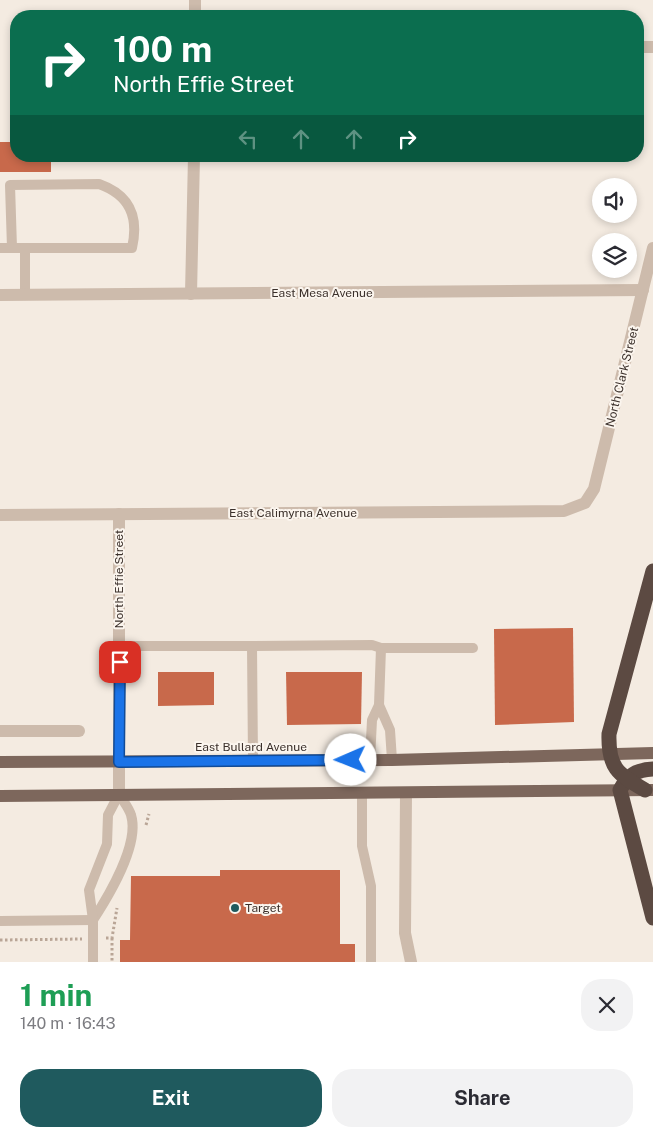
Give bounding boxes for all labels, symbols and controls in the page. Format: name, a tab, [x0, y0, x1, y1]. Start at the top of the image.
text: 100 m	[113, 29, 212, 70]
icon: right	[30, 30, 95, 95]
text: North Effie Street	[113, 71, 294, 97]
icon: left	[234, 125, 262, 153]
icon: ahead	[287, 125, 315, 153]
icon: ahead	[340, 125, 368, 153]
icon: right	[393, 125, 421, 153]
map controls	[592, 178, 637, 278]
button: sound	[592, 178, 637, 223]
button: layers	[592, 233, 637, 278]
street label: East Mesa Avenue	[271, 286, 373, 300]
street label: North Clark Street	[603, 325, 641, 428]
street label: East Calimyrna Avenue	[229, 506, 357, 520]
street label: North Effie Street	[112, 529, 126, 628]
pin	[99, 641, 141, 683]
icon: arrive	[106, 648, 134, 676]
position arrow	[324, 733, 376, 785]
street label: East Bullard Avenue	[195, 740, 307, 754]
place label: Target	[245, 901, 281, 915]
marker: Target	[229, 902, 241, 914]
text: 1 min	[20, 977, 92, 1013]
button: close	[581, 979, 633, 1031]
text: 140 m · 16:43	[20, 1014, 116, 1033]
button: Exit	[20, 1069, 322, 1127]
button: Share	[332, 1069, 633, 1127]

